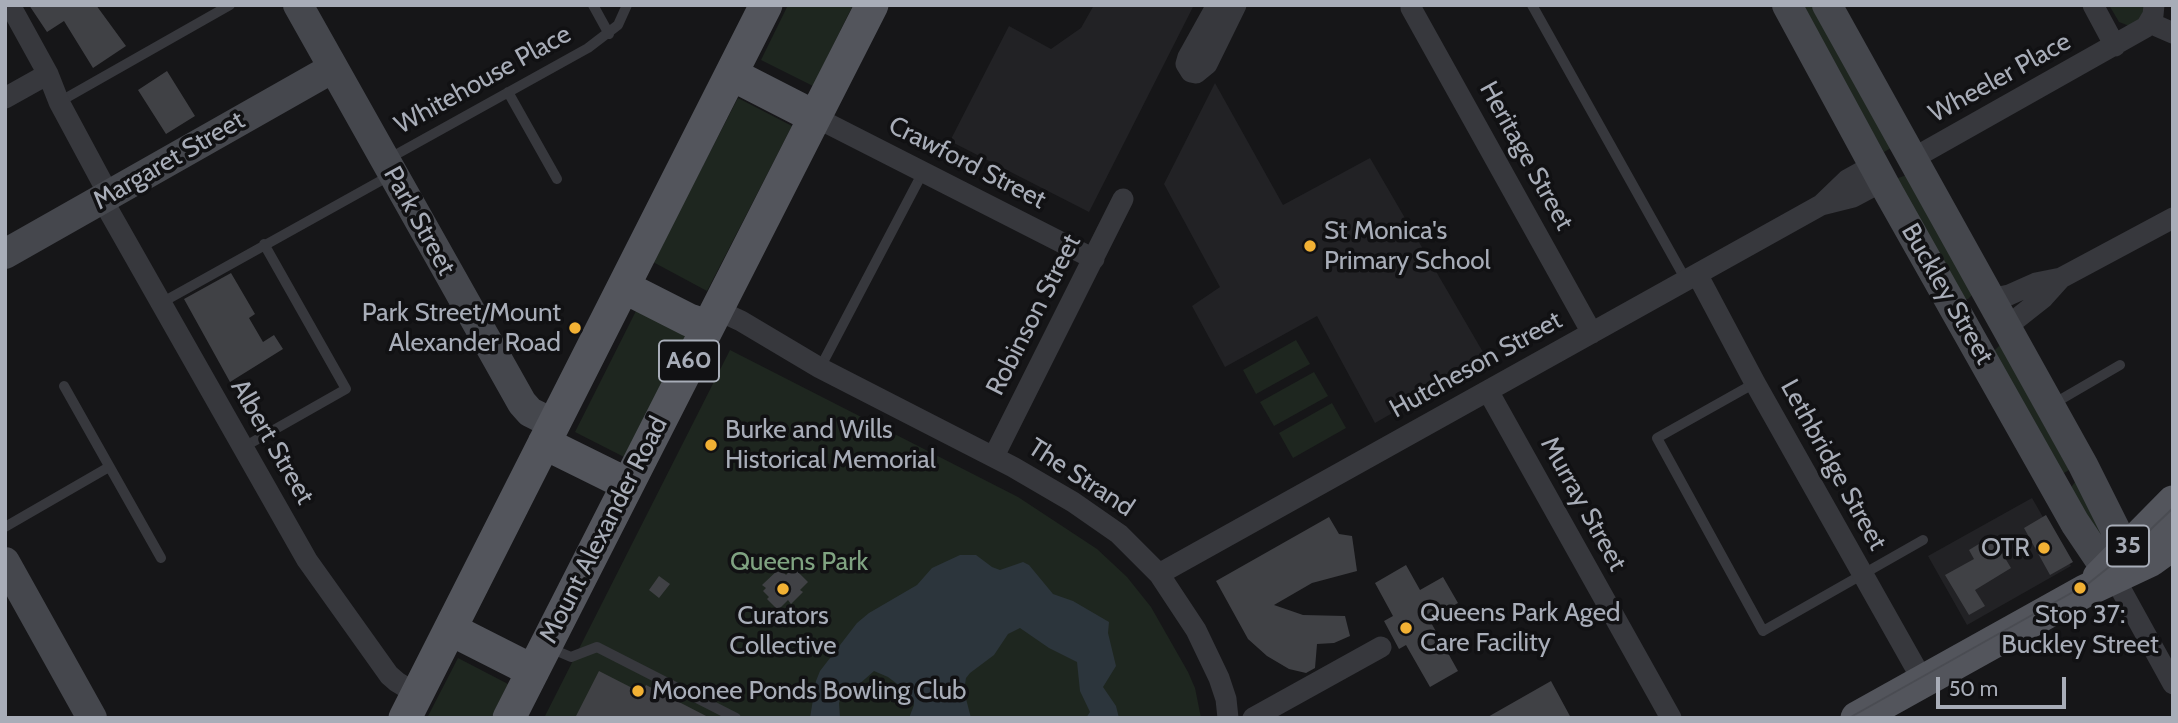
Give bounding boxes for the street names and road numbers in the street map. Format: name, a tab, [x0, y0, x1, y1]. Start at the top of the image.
street label: Whitehouse Place	[390, 19, 576, 141]
street label: Wheeler Place	[1924, 26, 2076, 130]
street label: Heritage Street	[1472, 76, 1580, 236]
street label: Margaret Street	[88, 105, 250, 217]
street label: Crawford Street	[883, 110, 1051, 216]
street label: Park Street	[376, 161, 462, 281]
street label: Buckley Street	[1894, 218, 2000, 370]
street label: Robinson Street	[980, 229, 1088, 401]
street label: Hutcheson Street	[1385, 305, 1567, 425]
road number: A60	[659, 340, 719, 382]
street label: Albert Street	[224, 374, 320, 510]
street label: Lethbridge Street	[1773, 374, 1893, 556]
street label: Mount Alexander Road	[533, 411, 675, 649]
street label: The Strand	[1022, 432, 1140, 524]
street label: Murray Street	[1533, 432, 1633, 576]
road number: 35	[2107, 526, 2149, 566]

